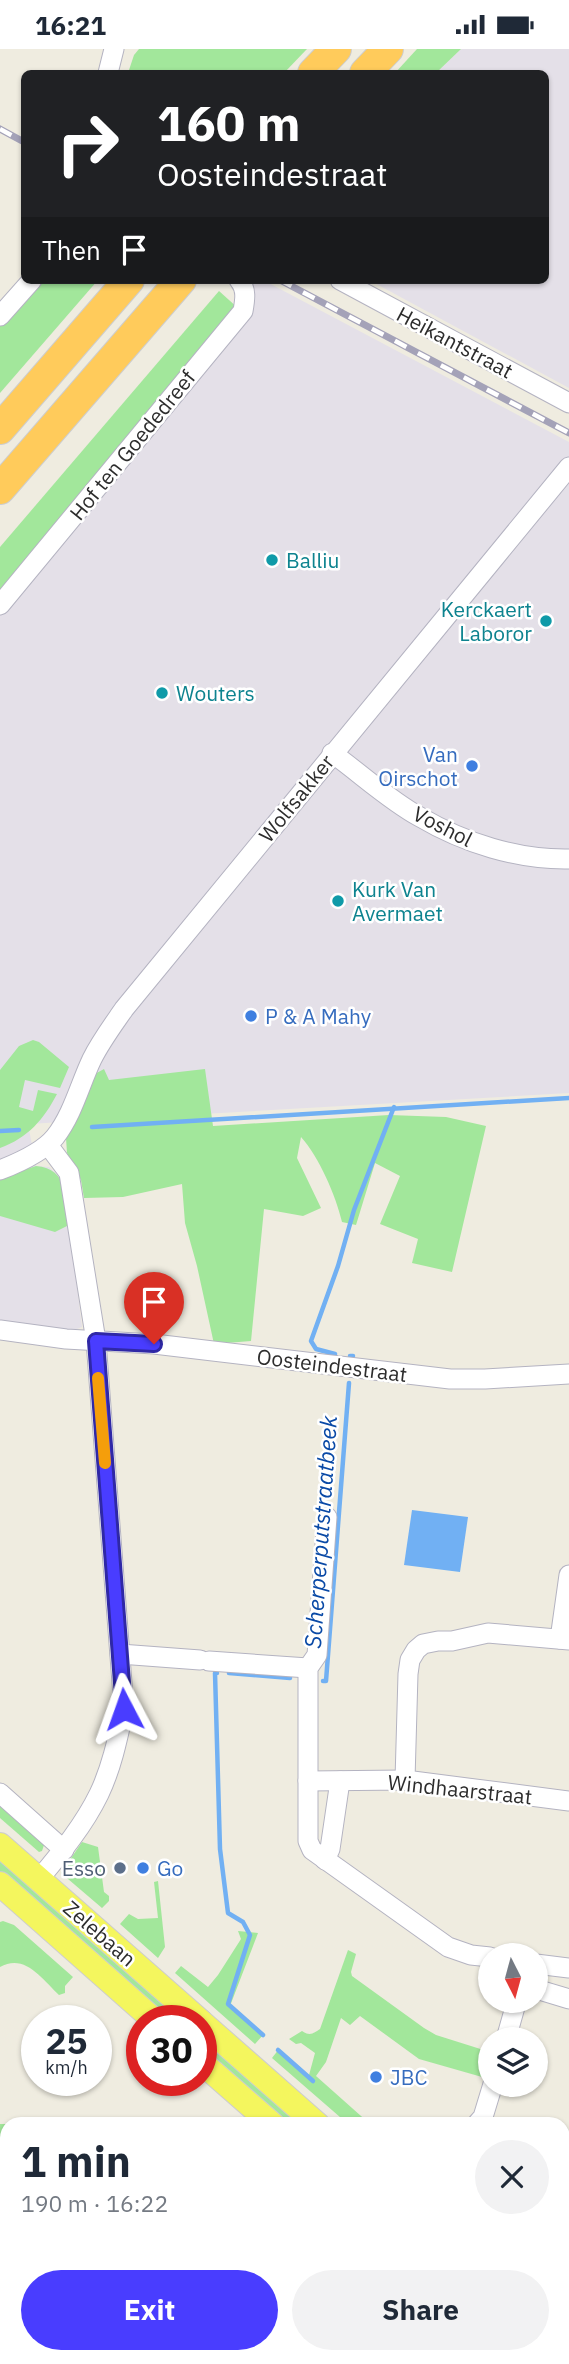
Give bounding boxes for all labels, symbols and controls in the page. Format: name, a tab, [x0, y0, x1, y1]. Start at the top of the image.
text: 16:21	[35, 8, 106, 42]
text: 160 m	[157, 91, 301, 154]
icon: right	[42, 98, 133, 189]
text: Oosteindestraat	[157, 153, 388, 195]
icon: arrive	[115, 231, 153, 269]
text: Then	[42, 233, 101, 267]
street label: Heikantstraat	[392, 300, 518, 384]
street label: Hof ten Goededreef	[63, 364, 201, 526]
place label: Balliu	[286, 546, 339, 574]
marker: Balliu	[264, 552, 280, 568]
place label: Kerckaert Laboror	[441, 595, 532, 647]
marker: Kerckaert Laboror	[538, 613, 554, 629]
place label: Wouters	[176, 679, 255, 707]
marker: Wouters	[154, 685, 170, 701]
place label: Van Oirschot	[378, 740, 458, 792]
street label: Wolfsakker	[252, 748, 340, 848]
marker: Van Oirschot	[464, 758, 480, 774]
street label: Voshol	[408, 799, 478, 853]
place label: Kurk Van Avermaet	[352, 875, 443, 927]
marker: Kurk Van Avermaet	[330, 893, 346, 909]
place label: P & A Mahy	[265, 1002, 372, 1030]
marker: P & A Mahy	[243, 1008, 259, 1024]
pin	[124, 1272, 184, 1344]
icon: arrive	[135, 1283, 173, 1321]
street label: Oosteindestraat	[255, 1342, 409, 1388]
water label: Scherperputstraatbeek	[297, 1414, 343, 1649]
position arrow	[87, 1672, 161, 1746]
street label: Windhaarstraat	[386, 1767, 534, 1811]
place label: Esso	[62, 1854, 106, 1882]
place label: Go	[157, 1854, 183, 1882]
marker: Esso	[112, 1860, 128, 1876]
marker: Go	[135, 1860, 151, 1876]
street label: Zelebaan	[58, 1894, 142, 1972]
north arrow	[478, 1943, 548, 2013]
map controls	[478, 1943, 548, 2097]
speed limit sign: 30	[126, 2005, 217, 2096]
text: 25	[45, 2018, 88, 2064]
button: layers	[478, 2027, 548, 2097]
text: km/h	[45, 2056, 88, 2079]
place label: JBC	[390, 2063, 427, 2091]
marker: JBC	[368, 2069, 384, 2085]
text: 1 min	[21, 2134, 131, 2189]
button: close	[475, 2140, 549, 2214]
text: 190 m · 16:22	[21, 2188, 168, 2218]
button: Exit	[21, 2270, 278, 2350]
button: Share	[292, 2270, 549, 2350]

